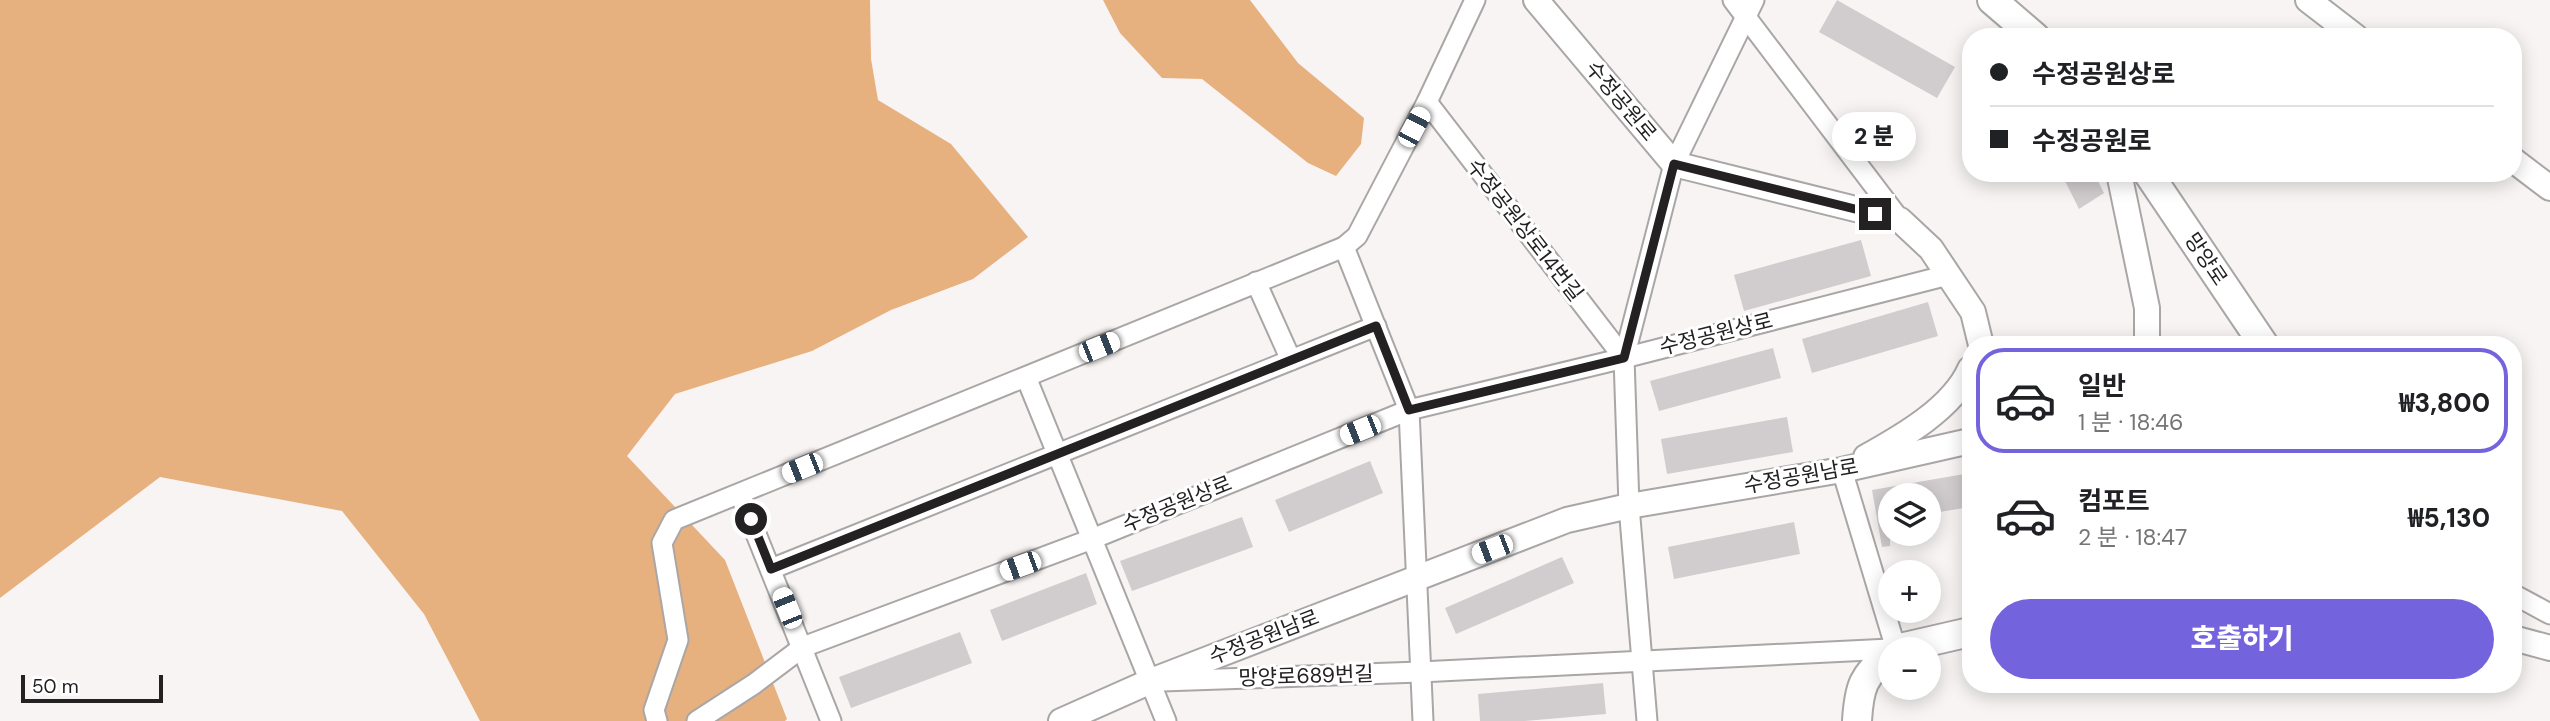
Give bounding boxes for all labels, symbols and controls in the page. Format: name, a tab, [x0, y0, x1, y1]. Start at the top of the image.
street label: 수정공원로	[1579, 55, 1663, 147]
text: 수정공원상로	[2032, 57, 2176, 91]
car	[1395, 104, 1434, 150]
callout: 2 분	[1833, 113, 1917, 162]
text: 2 분	[1854, 121, 1894, 151]
text: 수정공원로	[2032, 124, 2152, 158]
street label: 수정공원상로14번길	[1460, 153, 1590, 307]
route end	[1859, 198, 1891, 230]
street label: 망양로	[2178, 227, 2234, 291]
street label: 수정공원상로	[1656, 306, 1776, 362]
car	[1076, 329, 1123, 365]
icon: car	[1994, 369, 2057, 432]
text: 일반	[2078, 369, 2126, 403]
text: ₩3,800	[2399, 386, 2490, 420]
text: 1 분 · 18:46	[2078, 407, 2183, 437]
car	[1337, 412, 1384, 448]
car	[779, 450, 826, 486]
street label: 수정공원남로	[1741, 452, 1861, 500]
street label: 수정공원상로	[1118, 469, 1236, 539]
map controls	[1878, 483, 1941, 700]
button: layers	[1878, 483, 1941, 546]
icon: car	[1994, 484, 2057, 547]
text: 컴포트	[2078, 484, 2150, 518]
text: ₩5,130	[2408, 501, 2490, 535]
route start	[735, 503, 767, 535]
text: 2 분 · 18:47	[2078, 522, 2187, 552]
car	[1469, 532, 1516, 566]
car	[997, 549, 1044, 583]
button: +	[1878, 560, 1941, 623]
car	[770, 585, 805, 631]
button: 호출하기	[1990, 599, 2494, 679]
street label: 수정공원남로	[1205, 603, 1323, 671]
button: −	[1878, 637, 1941, 700]
street label: 망양로689번길	[1238, 660, 1374, 692]
scale bar	[21, 672, 163, 704]
text: 50 m	[32, 674, 79, 699]

